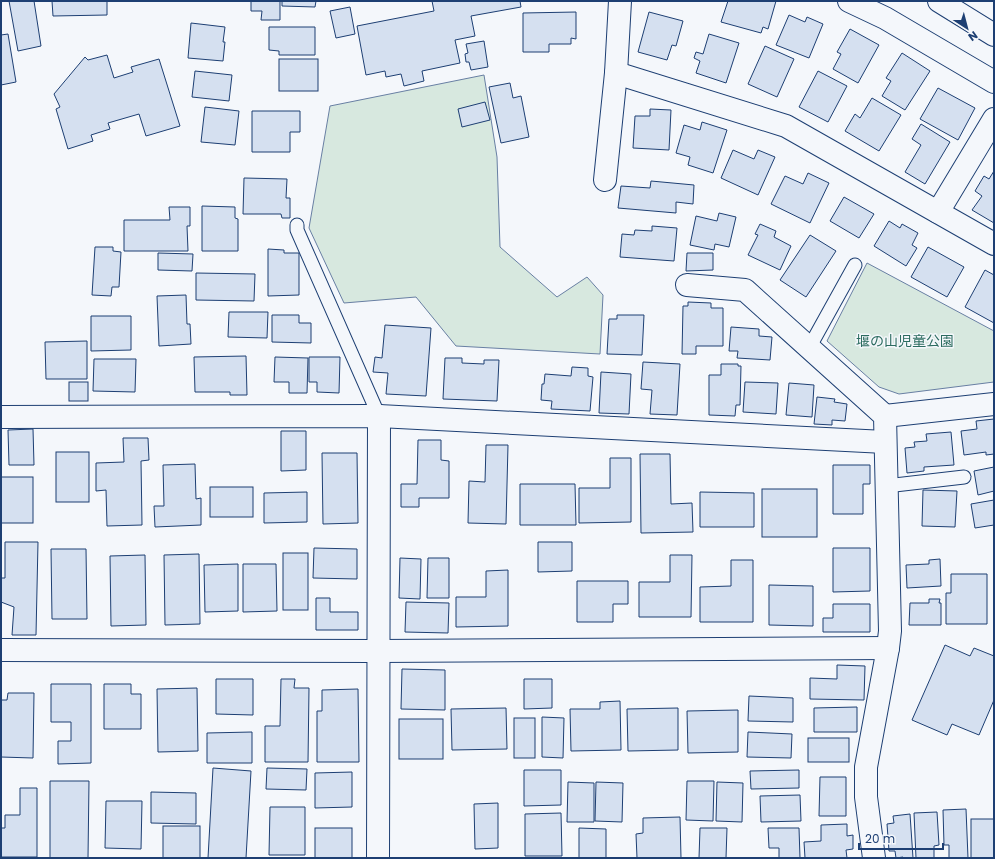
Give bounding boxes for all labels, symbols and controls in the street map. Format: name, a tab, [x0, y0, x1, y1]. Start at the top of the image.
north arrow	[947, 8, 987, 48]
text: N	[965, 27, 981, 45]
park label: 堰の山児童公園	[856, 331, 954, 351]
scale bar	[859, 825, 943, 851]
text: 20 m	[865, 830, 895, 847]

